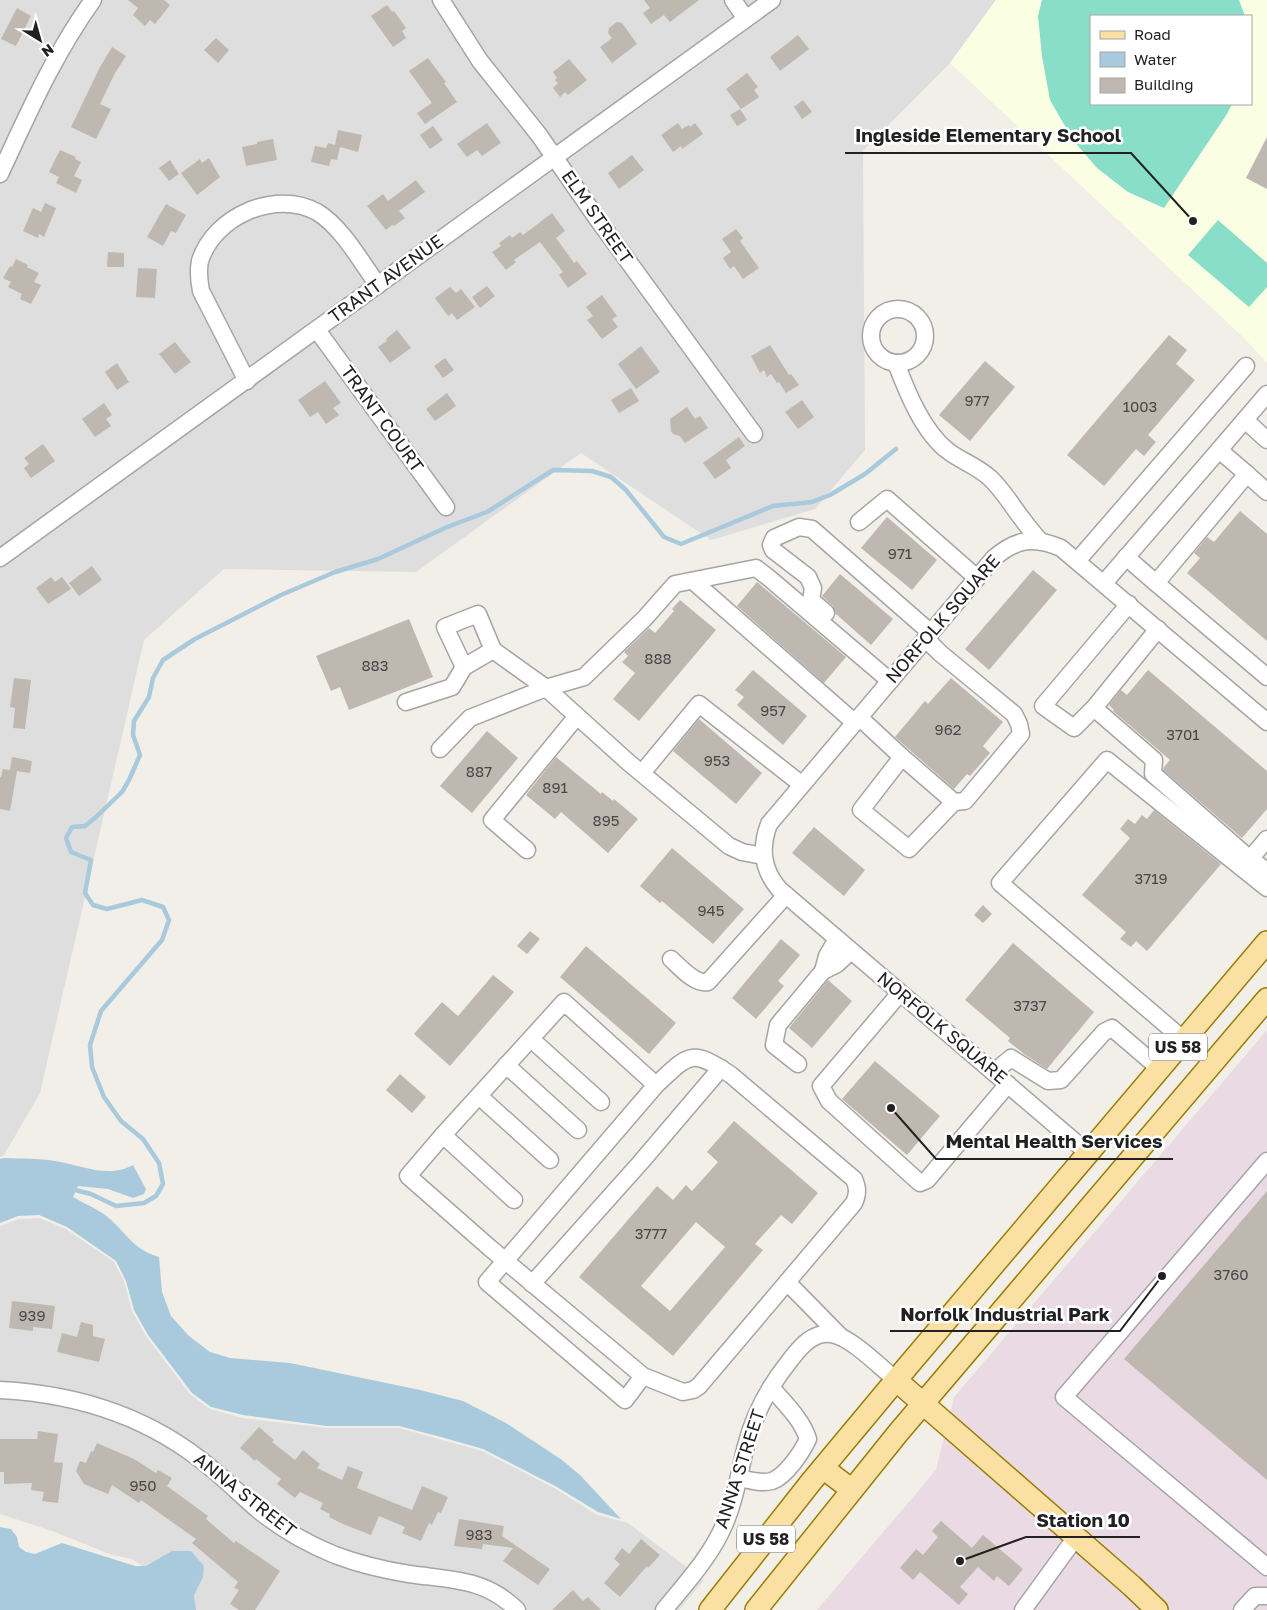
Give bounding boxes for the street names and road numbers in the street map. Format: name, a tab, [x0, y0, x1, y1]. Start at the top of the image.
street label: ELM STREET	[557, 165, 638, 267]
street label: TRANT AVENUE	[324, 229, 447, 327]
street label: TRANT COURT	[337, 361, 429, 476]
street label: NORFOLK SQUARE	[880, 550, 1004, 687]
street label: NORFOLK SQUARE	[873, 966, 1012, 1088]
road number: US 58	[1149, 1034, 1207, 1060]
street label: ANNA STREET	[709, 1406, 769, 1531]
street label: ANNA STREET	[190, 1447, 301, 1541]
road number: US 58	[737, 1526, 795, 1552]

